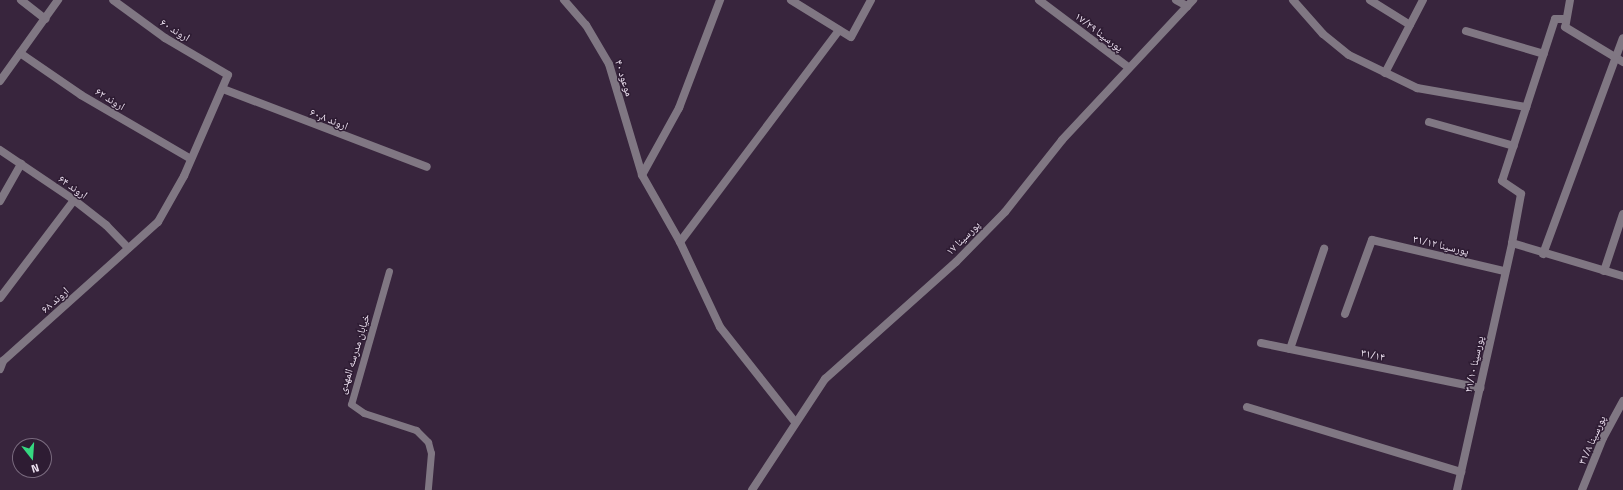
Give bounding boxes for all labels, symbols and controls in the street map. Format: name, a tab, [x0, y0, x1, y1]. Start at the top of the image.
street label: پورسینا ۱۷/۲۹	[1072, 10, 1126, 54]
street label: اروند ۶۰	[158, 16, 192, 44]
street label: موعود ۴۰	[612, 58, 636, 98]
street label: اروند ۶۲	[93, 85, 127, 113]
street label: اروند ۶۰٫۸	[308, 105, 350, 133]
street label: اروند ۶۴	[56, 172, 90, 202]
street label: پورسینا ۱۷	[943, 218, 983, 258]
street label: پورسینا ۳۱/۱۲	[1412, 232, 1470, 258]
street label: اروند ۶۸	[38, 284, 72, 316]
street label: خیابان مدرسه المهدی	[336, 312, 372, 396]
street label: پورسینا ۳۱/۱۰	[1462, 335, 1486, 393]
street label: ۳۱/۱۴	[1360, 346, 1386, 364]
street label: پورسینا ۳۱/۸	[1575, 414, 1609, 466]
north arrow	[12, 438, 52, 478]
text: N	[29, 460, 41, 477]

